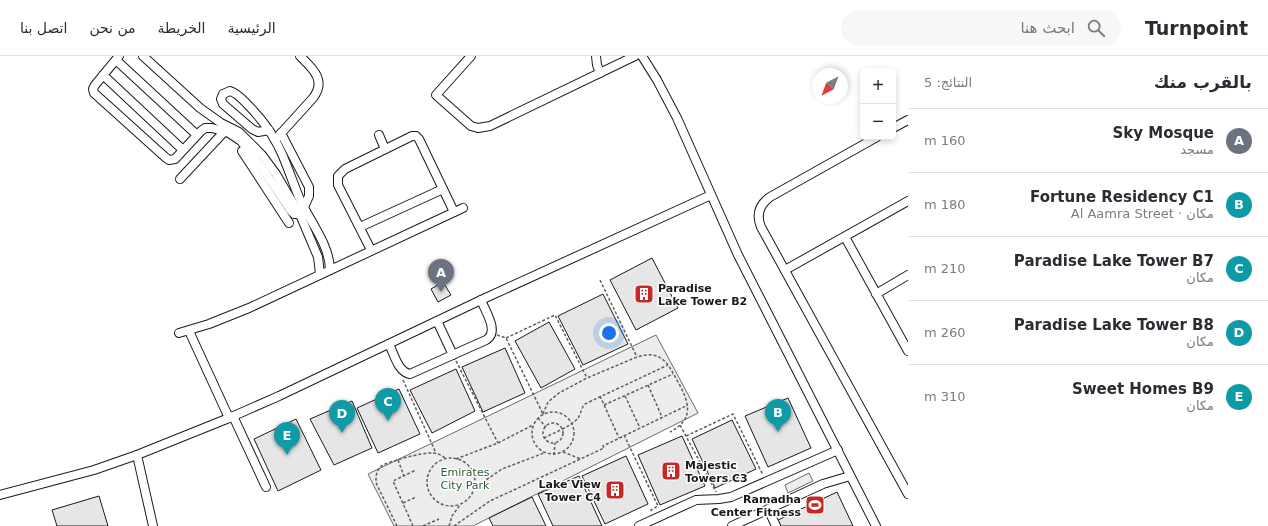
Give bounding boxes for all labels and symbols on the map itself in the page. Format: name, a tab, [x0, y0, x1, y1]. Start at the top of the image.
north arrow	[812, 68, 848, 104]
pin: A	[428, 259, 454, 292]
place label: Paradise Lake Tower B2	[658, 282, 747, 308]
building icon: Paradise Lake Tower B2	[633, 283, 655, 305]
your location	[599, 323, 619, 343]
pin: C	[375, 388, 401, 421]
pin: B	[765, 399, 791, 432]
pin: D	[329, 400, 355, 433]
pin: E	[274, 422, 300, 455]
place label: Majestic Towers C3	[685, 459, 748, 485]
building icon: Majestic Towers C3	[660, 460, 682, 482]
park label: Emirates City Park	[441, 466, 490, 492]
place label: Lake View Tower C4	[539, 478, 601, 504]
building icon: Lake View Tower C4	[604, 479, 626, 501]
place label: Ramadha Center Fitness	[711, 493, 801, 519]
sports icon: Ramadha Center Fitness	[804, 494, 826, 516]

